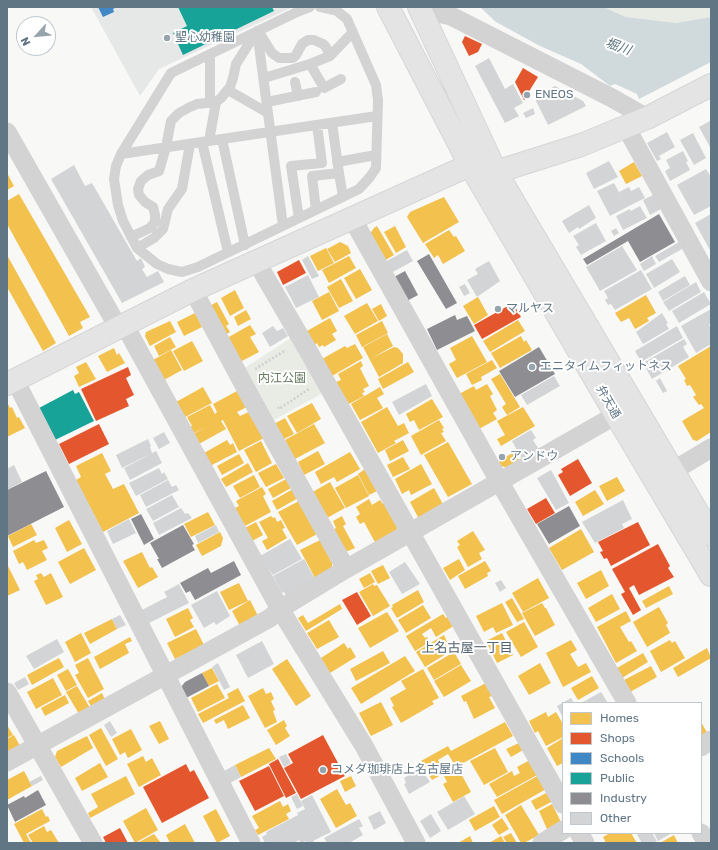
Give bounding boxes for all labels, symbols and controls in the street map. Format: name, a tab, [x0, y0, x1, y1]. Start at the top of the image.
north arrow	[16, 16, 56, 56]
place label: 聖心幼稚園	[175, 31, 235, 45]
marker: 聖心幼稚園	[162, 33, 172, 43]
text: N	[18, 35, 33, 48]
water label: 堀川	[603, 35, 633, 59]
place label: ENEOS	[535, 88, 573, 102]
marker: ENEOS	[522, 90, 532, 100]
place label: マルヤス	[506, 302, 554, 316]
marker: マルヤス	[493, 304, 503, 314]
place label: エニタイムフィットネス	[540, 360, 672, 374]
marker: エニタイムフィットネス	[527, 362, 537, 372]
park label: 内江公園	[258, 372, 306, 386]
street label: 弁天通	[593, 383, 623, 421]
place label: アンドウ	[510, 450, 558, 464]
marker: アンドウ	[497, 452, 507, 462]
district label: 上名古屋一丁目	[422, 640, 512, 656]
legend	[562, 702, 702, 834]
text: Homes	[600, 711, 639, 725]
text: Shops	[600, 731, 635, 745]
text: Schools	[600, 751, 644, 765]
place label: コメダ珈琲店上名古屋店	[331, 763, 463, 777]
marker: コメダ珈琲店上名古屋店	[318, 765, 328, 775]
text: Public	[600, 771, 635, 785]
text: Industry	[600, 791, 647, 805]
text: Other	[600, 811, 631, 825]

